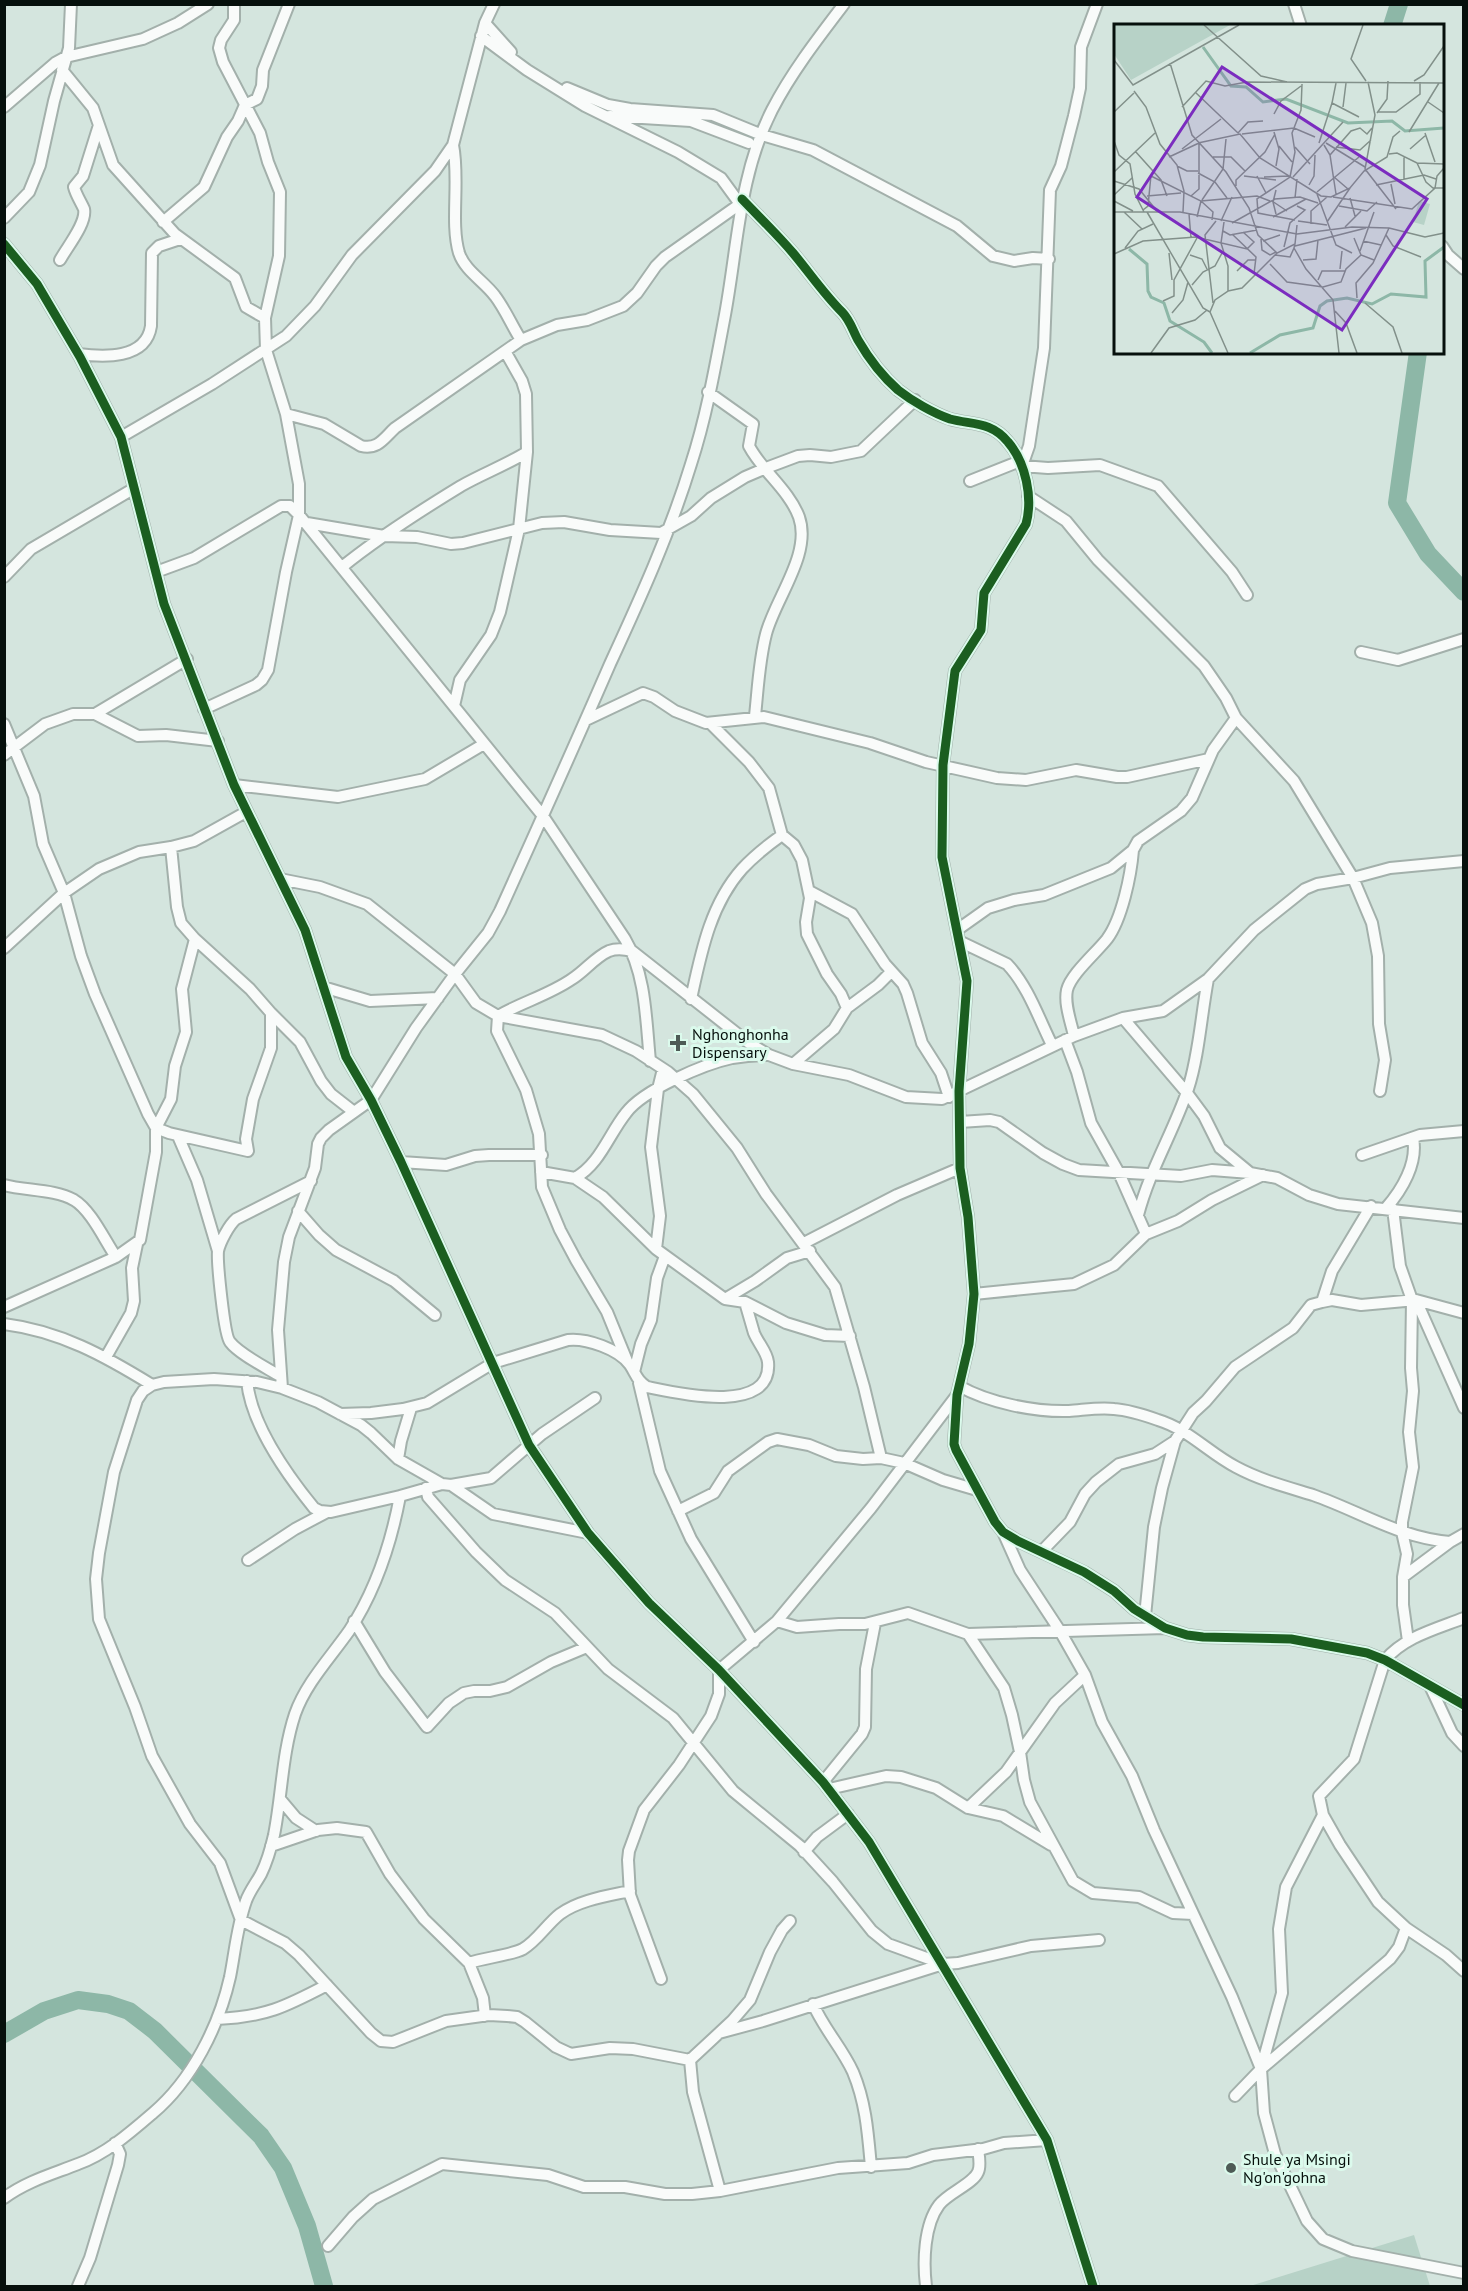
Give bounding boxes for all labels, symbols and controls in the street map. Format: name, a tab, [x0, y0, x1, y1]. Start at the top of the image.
inset map	[1114, 24, 1444, 354]
place label: Nghonghonha Dispensary	[692, 1024, 789, 1062]
marker: Nghonghonha Dispensary	[669, 1034, 687, 1052]
place label: Shule ya Msingi Ng'on'gohna	[1243, 2149, 1351, 2187]
marker: Shule ya Msingi Ng'on'gohna	[1224, 2161, 1238, 2175]

